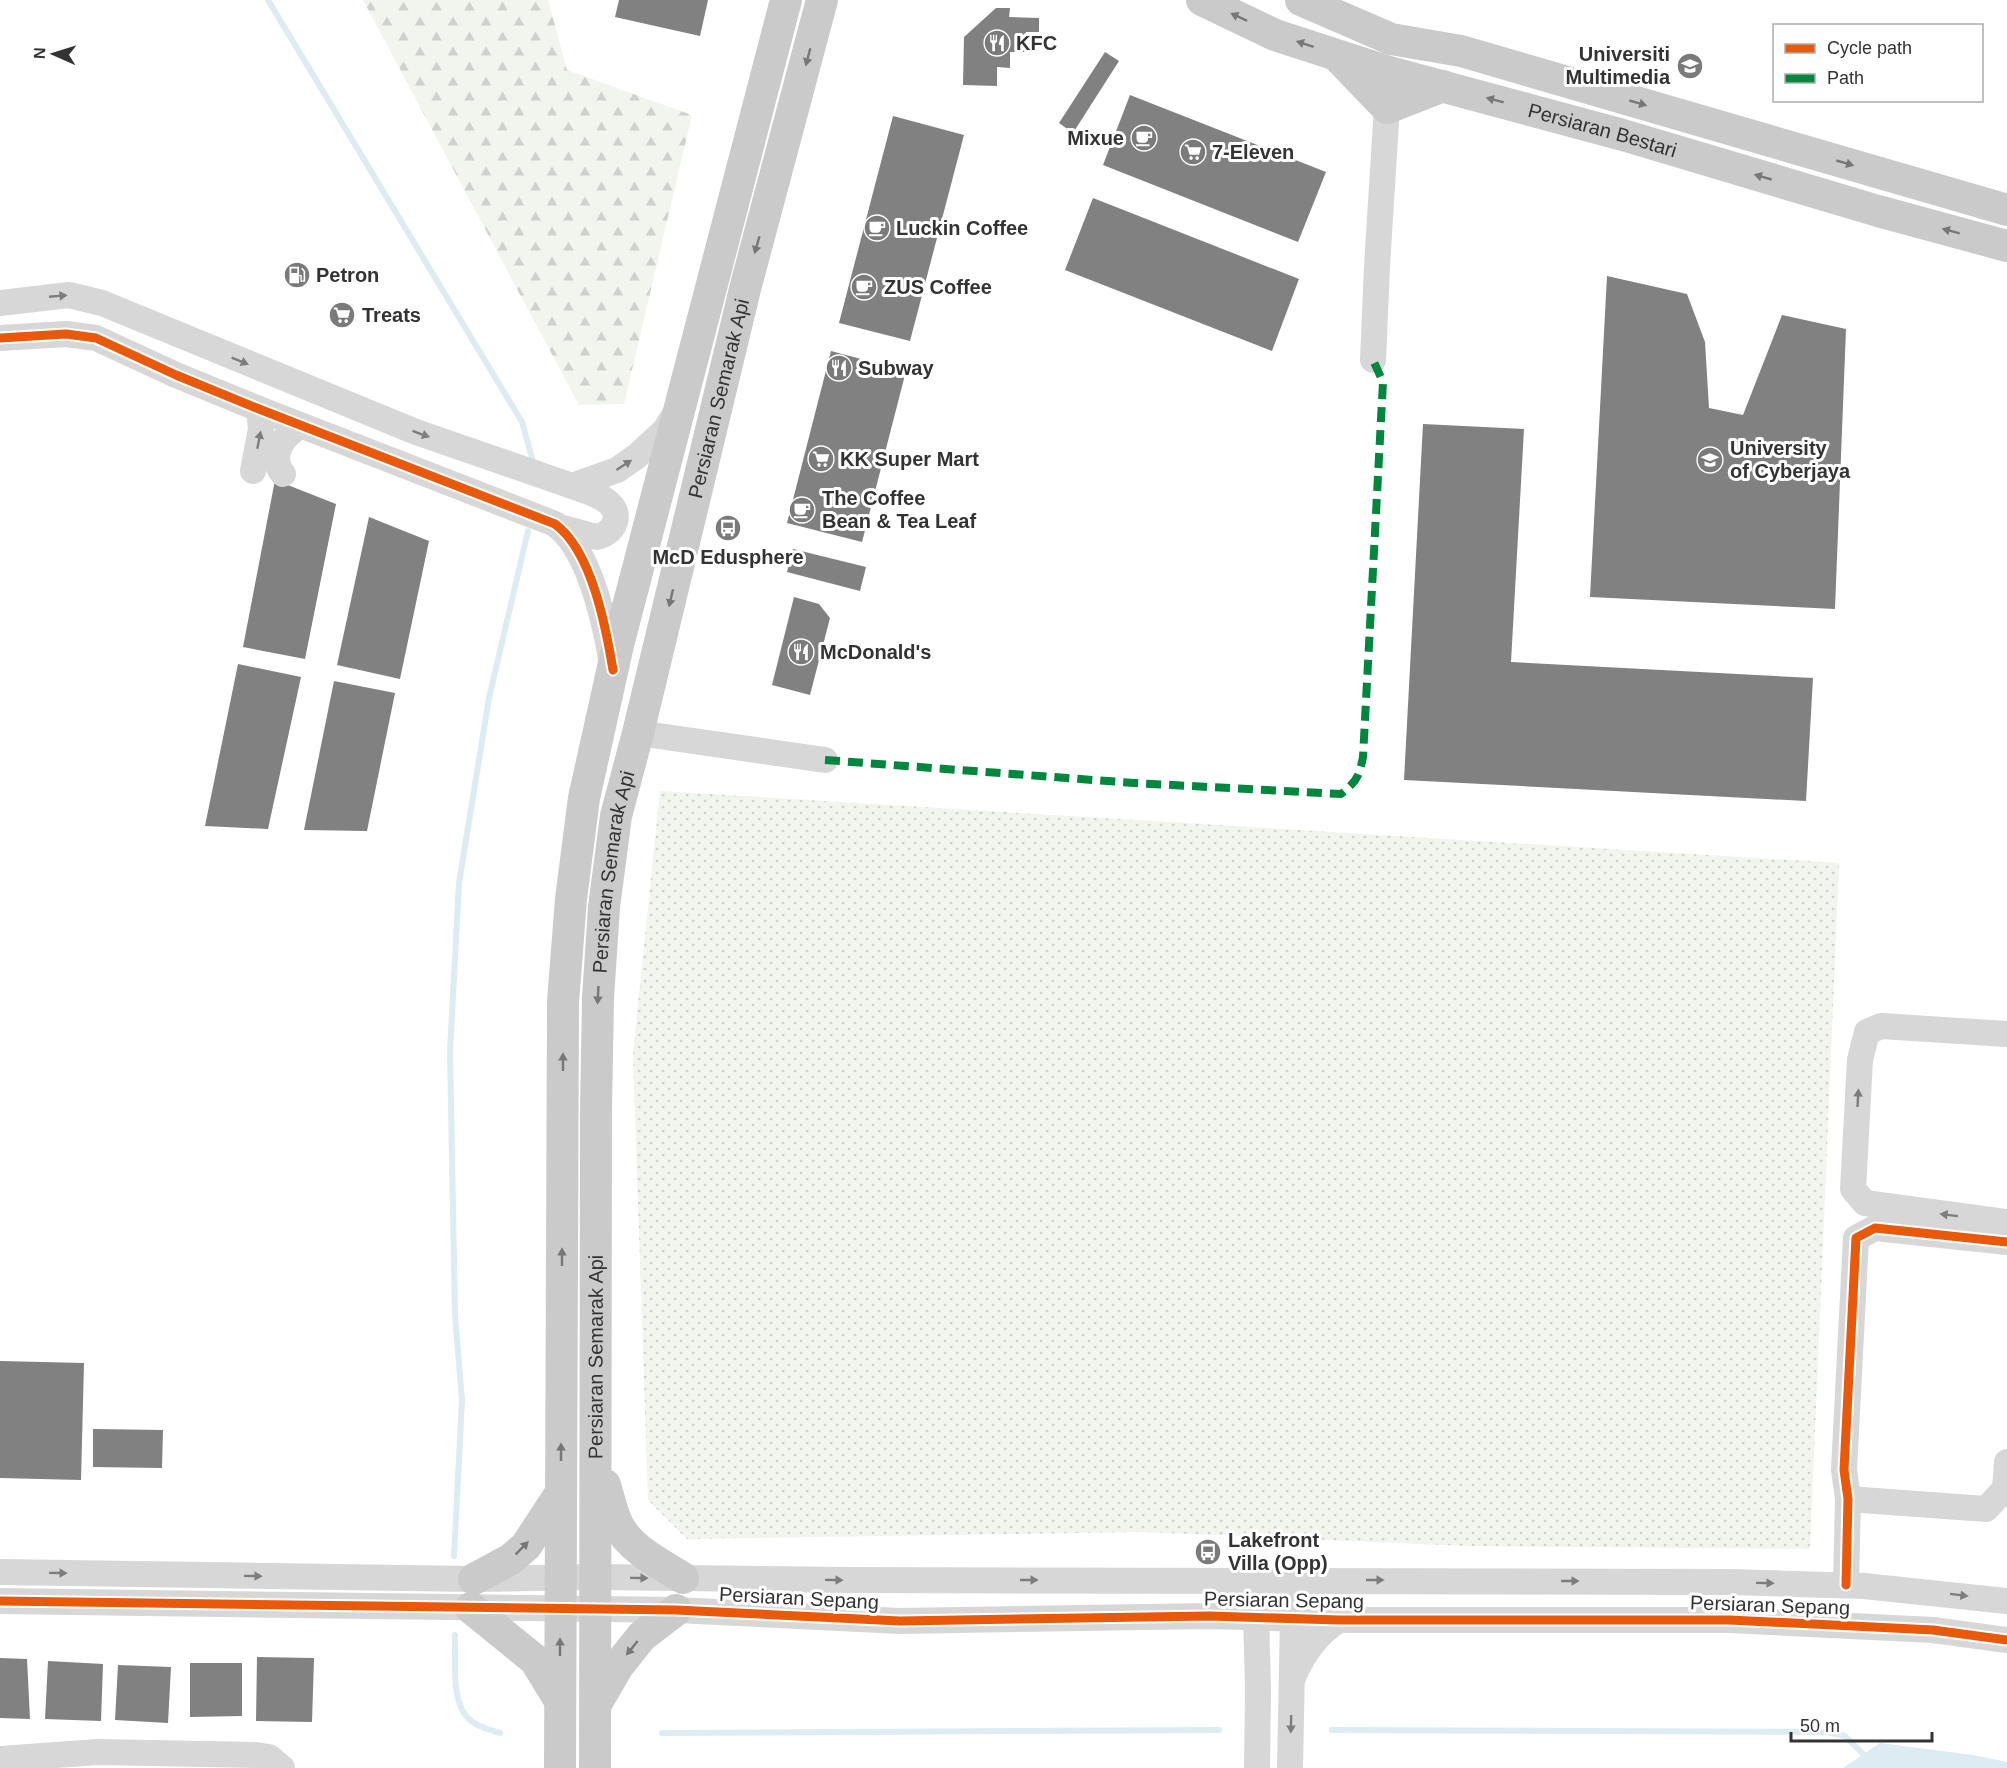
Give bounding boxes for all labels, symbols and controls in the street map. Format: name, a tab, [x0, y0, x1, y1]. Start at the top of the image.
one-way arrow	[1230, 13, 1247, 22]
north arrow	[24, 24, 84, 84]
legend	[1773, 24, 1983, 102]
restaurant icon: KFC	[982, 28, 1012, 58]
place label: KFC	[1016, 32, 1057, 54]
text: Cycle path	[1827, 38, 1912, 58]
one-way arrow	[1296, 39, 1314, 49]
place label: Universiti Multimedia	[1566, 43, 1671, 88]
text: N	[31, 47, 48, 59]
one-way arrow	[803, 48, 812, 66]
school or university icon: Universiti Multimedia	[1675, 51, 1705, 81]
text: Path	[1827, 68, 1864, 88]
one-way arrow	[1486, 95, 1504, 105]
street label: Persiaran Bestari	[1526, 99, 1679, 161]
one-way arrow	[1629, 99, 1647, 108]
cafe icon: Mixue	[1129, 123, 1159, 153]
place label: Mixue	[1067, 127, 1124, 149]
supermarket icon: 7-Eleven	[1178, 137, 1208, 167]
place label: 7-Eleven	[1212, 141, 1294, 163]
one-way arrow	[1836, 159, 1854, 168]
one-way arrow	[1754, 172, 1772, 181]
cafe icon: Luckin Coffee	[862, 213, 892, 243]
place label: Luckin Coffee	[896, 217, 1028, 239]
one-way arrow	[1941, 226, 1959, 235]
one-way arrow	[752, 236, 761, 254]
fuel station icon: Petron	[282, 260, 312, 290]
place label: Petron	[316, 264, 379, 286]
cafe icon: ZUS Coffee	[849, 272, 879, 302]
place label: ZUS Coffee	[884, 276, 992, 298]
one-way arrow	[49, 291, 68, 301]
street label: Persiaran Semarak Api	[684, 296, 753, 500]
supermarket icon: Treats	[327, 300, 357, 330]
place label: Treats	[362, 304, 421, 326]
restaurant icon: Subway	[824, 353, 854, 383]
one-way arrow	[232, 356, 250, 366]
place label: Subway	[858, 357, 934, 379]
one-way arrow	[412, 429, 430, 439]
one-way arrow	[255, 431, 264, 450]
place label: University of Cyberjaya	[1730, 437, 1851, 482]
supermarket icon: KK Super Mart	[806, 444, 836, 474]
school or university icon: University of Cyberjaya	[1695, 445, 1725, 475]
place label: KK Super Mart	[840, 448, 979, 470]
one-way arrow	[616, 459, 632, 470]
place label: The Coffee Bean & Tea Leaf	[822, 487, 976, 532]
cafe icon: The Coffee Bean & Tea Leaf	[787, 495, 817, 525]
bus stop icon: McD Edusphere	[713, 513, 743, 543]
place label: McD Edusphere	[652, 546, 804, 568]
one-way arrow	[665, 588, 675, 607]
restaurant icon: McDonald's	[786, 637, 816, 667]
place label: McDonald's	[820, 641, 931, 663]
street label: Persiaran Semarak Api	[589, 768, 638, 974]
one-way arrow	[594, 985, 603, 1004]
one-way arrow	[558, 1052, 568, 1071]
one-way arrow	[1853, 1088, 1862, 1107]
one-way arrow	[1939, 1210, 1958, 1220]
one-way arrow	[558, 1247, 567, 1266]
street label: Persiaran Semarak Api	[584, 1255, 607, 1459]
one-way arrow	[556, 1442, 566, 1461]
place label: Lakefront Villa (Opp)	[1228, 1529, 1328, 1574]
bus stop icon: Lakefront Villa (Opp)	[1193, 1537, 1223, 1567]
one-way arrow	[515, 1541, 530, 1555]
one-way arrow	[49, 1568, 68, 1578]
one-way arrow	[244, 1571, 263, 1581]
one-way arrow	[630, 1573, 649, 1583]
one-way arrow	[825, 1575, 844, 1585]
one-way arrow	[1020, 1575, 1039, 1585]
one-way arrow	[1365, 1575, 1384, 1585]
one-way arrow	[1560, 1576, 1579, 1586]
one-way arrow	[1755, 1578, 1774, 1587]
street label: Persiaran Sepang	[718, 1583, 880, 1613]
street label: Persiaran Sepang	[1204, 1588, 1364, 1612]
street label: Persiaran Sepang	[1690, 1591, 1850, 1619]
one-way arrow	[1950, 1591, 1969, 1600]
one-way arrow	[555, 1637, 565, 1656]
one-way arrow	[626, 1640, 639, 1656]
scale bar	[1791, 1705, 1932, 1743]
one-way arrow	[1286, 1715, 1296, 1734]
text: 50 m	[1800, 1716, 1840, 1736]

